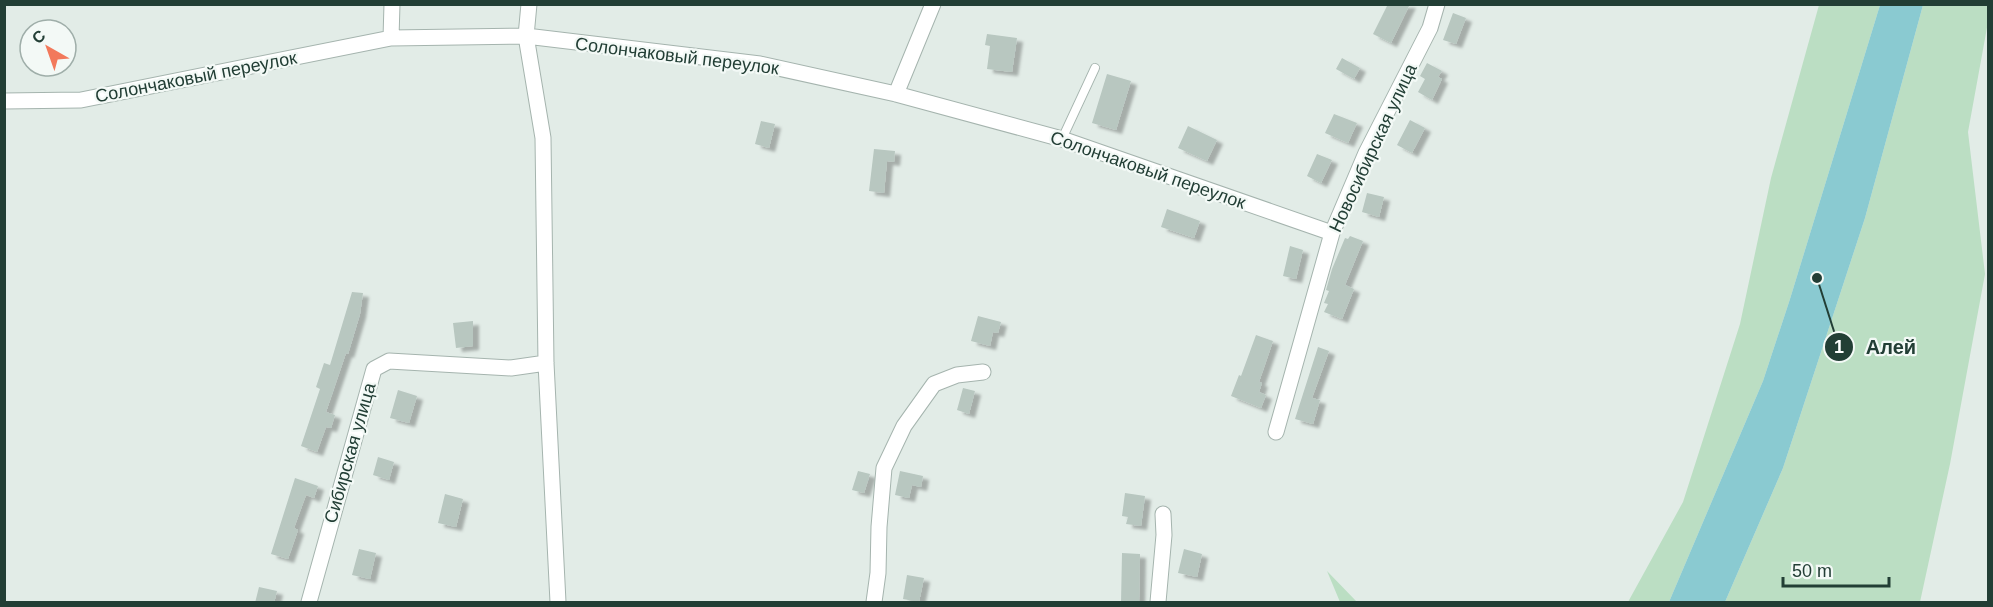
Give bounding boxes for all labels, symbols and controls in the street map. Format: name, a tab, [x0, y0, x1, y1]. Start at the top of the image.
north arrow	[18, 18, 78, 78]
text: С	[29, 26, 49, 47]
street label: Солончаковый переулок	[574, 34, 780, 78]
street label: Солончаковый переулок	[93, 48, 299, 106]
street label: Новосибирская улица	[1325, 60, 1421, 235]
street label: Солончаковый переулок	[1048, 127, 1248, 213]
callout: Алей	[1824, 328, 1928, 366]
text: Алей	[1866, 336, 1916, 358]
text: 1	[1834, 337, 1844, 357]
street label: Сибирская улица	[320, 380, 380, 525]
scale bar	[1783, 550, 1890, 588]
text: 50 m	[1792, 561, 1832, 581]

